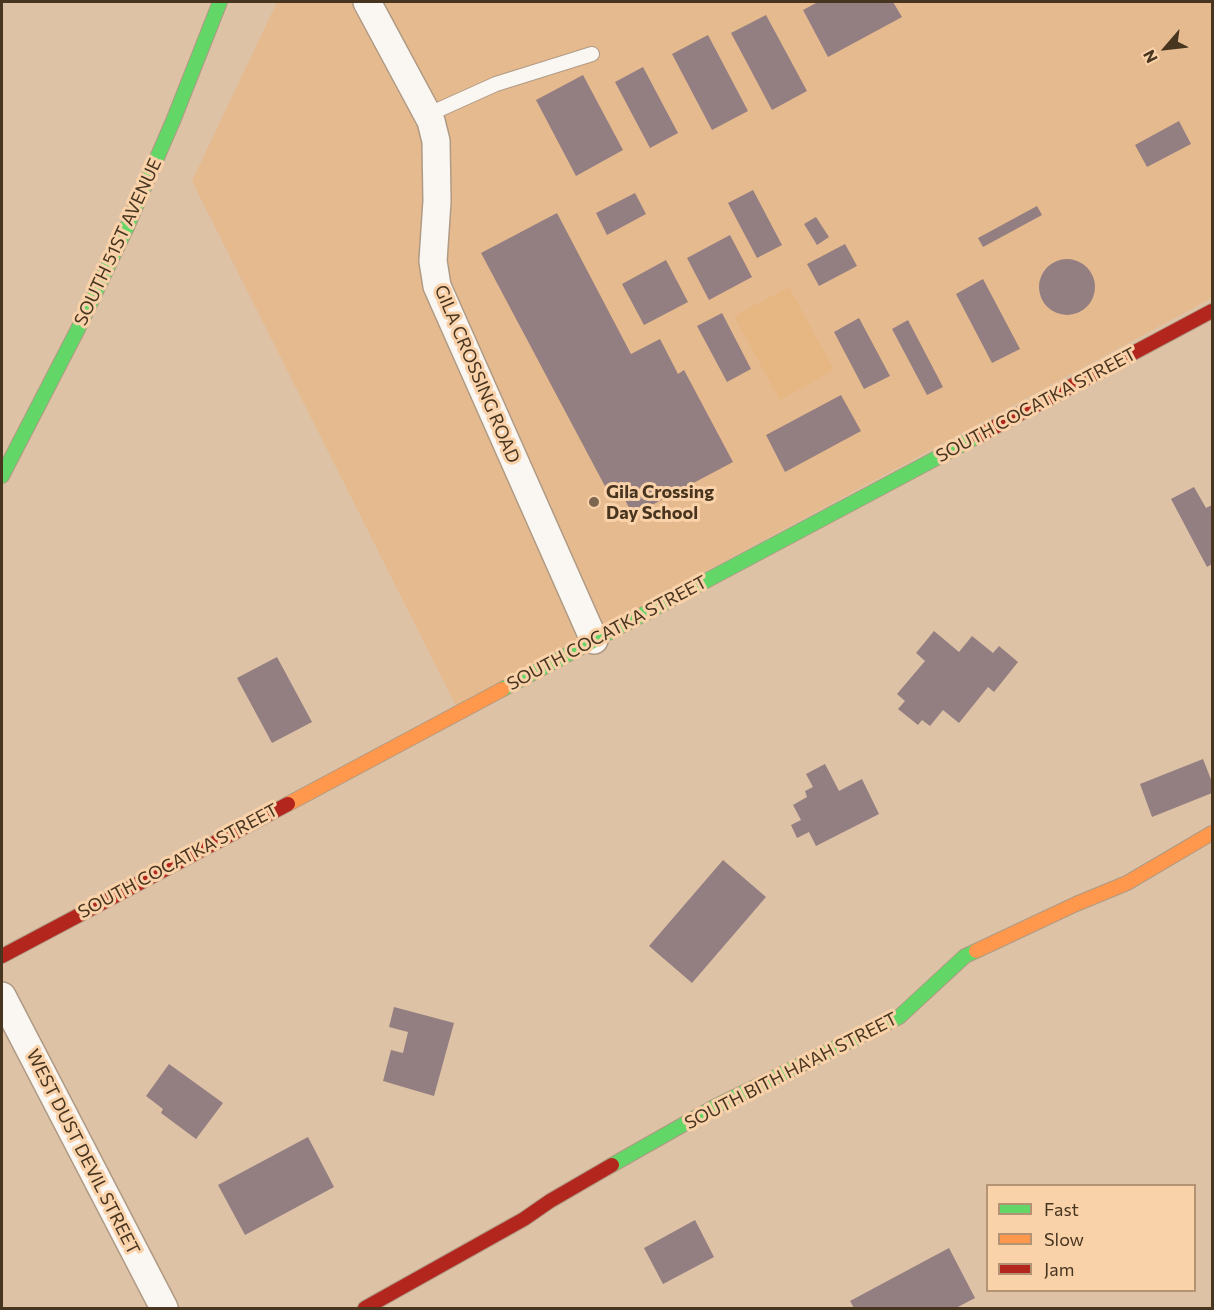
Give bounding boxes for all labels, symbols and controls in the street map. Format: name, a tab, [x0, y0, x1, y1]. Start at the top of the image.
north arrow	[1136, 18, 1196, 78]
text: N	[1138, 47, 1161, 66]
street label: SOUTH 51ST AVENUE	[70, 155, 166, 329]
street label: GILA CROSSING ROAD	[430, 282, 524, 466]
street label: SOUTH COCATKA STREET	[932, 343, 1140, 467]
place label: Gila Crossing Day School	[606, 481, 714, 524]
marker: Gila Crossing Day School	[587, 495, 601, 509]
street label: SOUTH COCATKA STREET	[503, 571, 711, 695]
street label: SOUTH COCATKA STREET	[74, 799, 282, 923]
street label: SOUTH BITH HA'AH STREET	[681, 1008, 901, 1134]
street label: WEST DUST DEVIL STREET	[22, 1046, 144, 1258]
legend	[986, 1184, 1196, 1292]
text: Fast	[1044, 1198, 1079, 1220]
text: Slow	[1044, 1228, 1084, 1250]
text: Jam	[1044, 1258, 1074, 1280]

